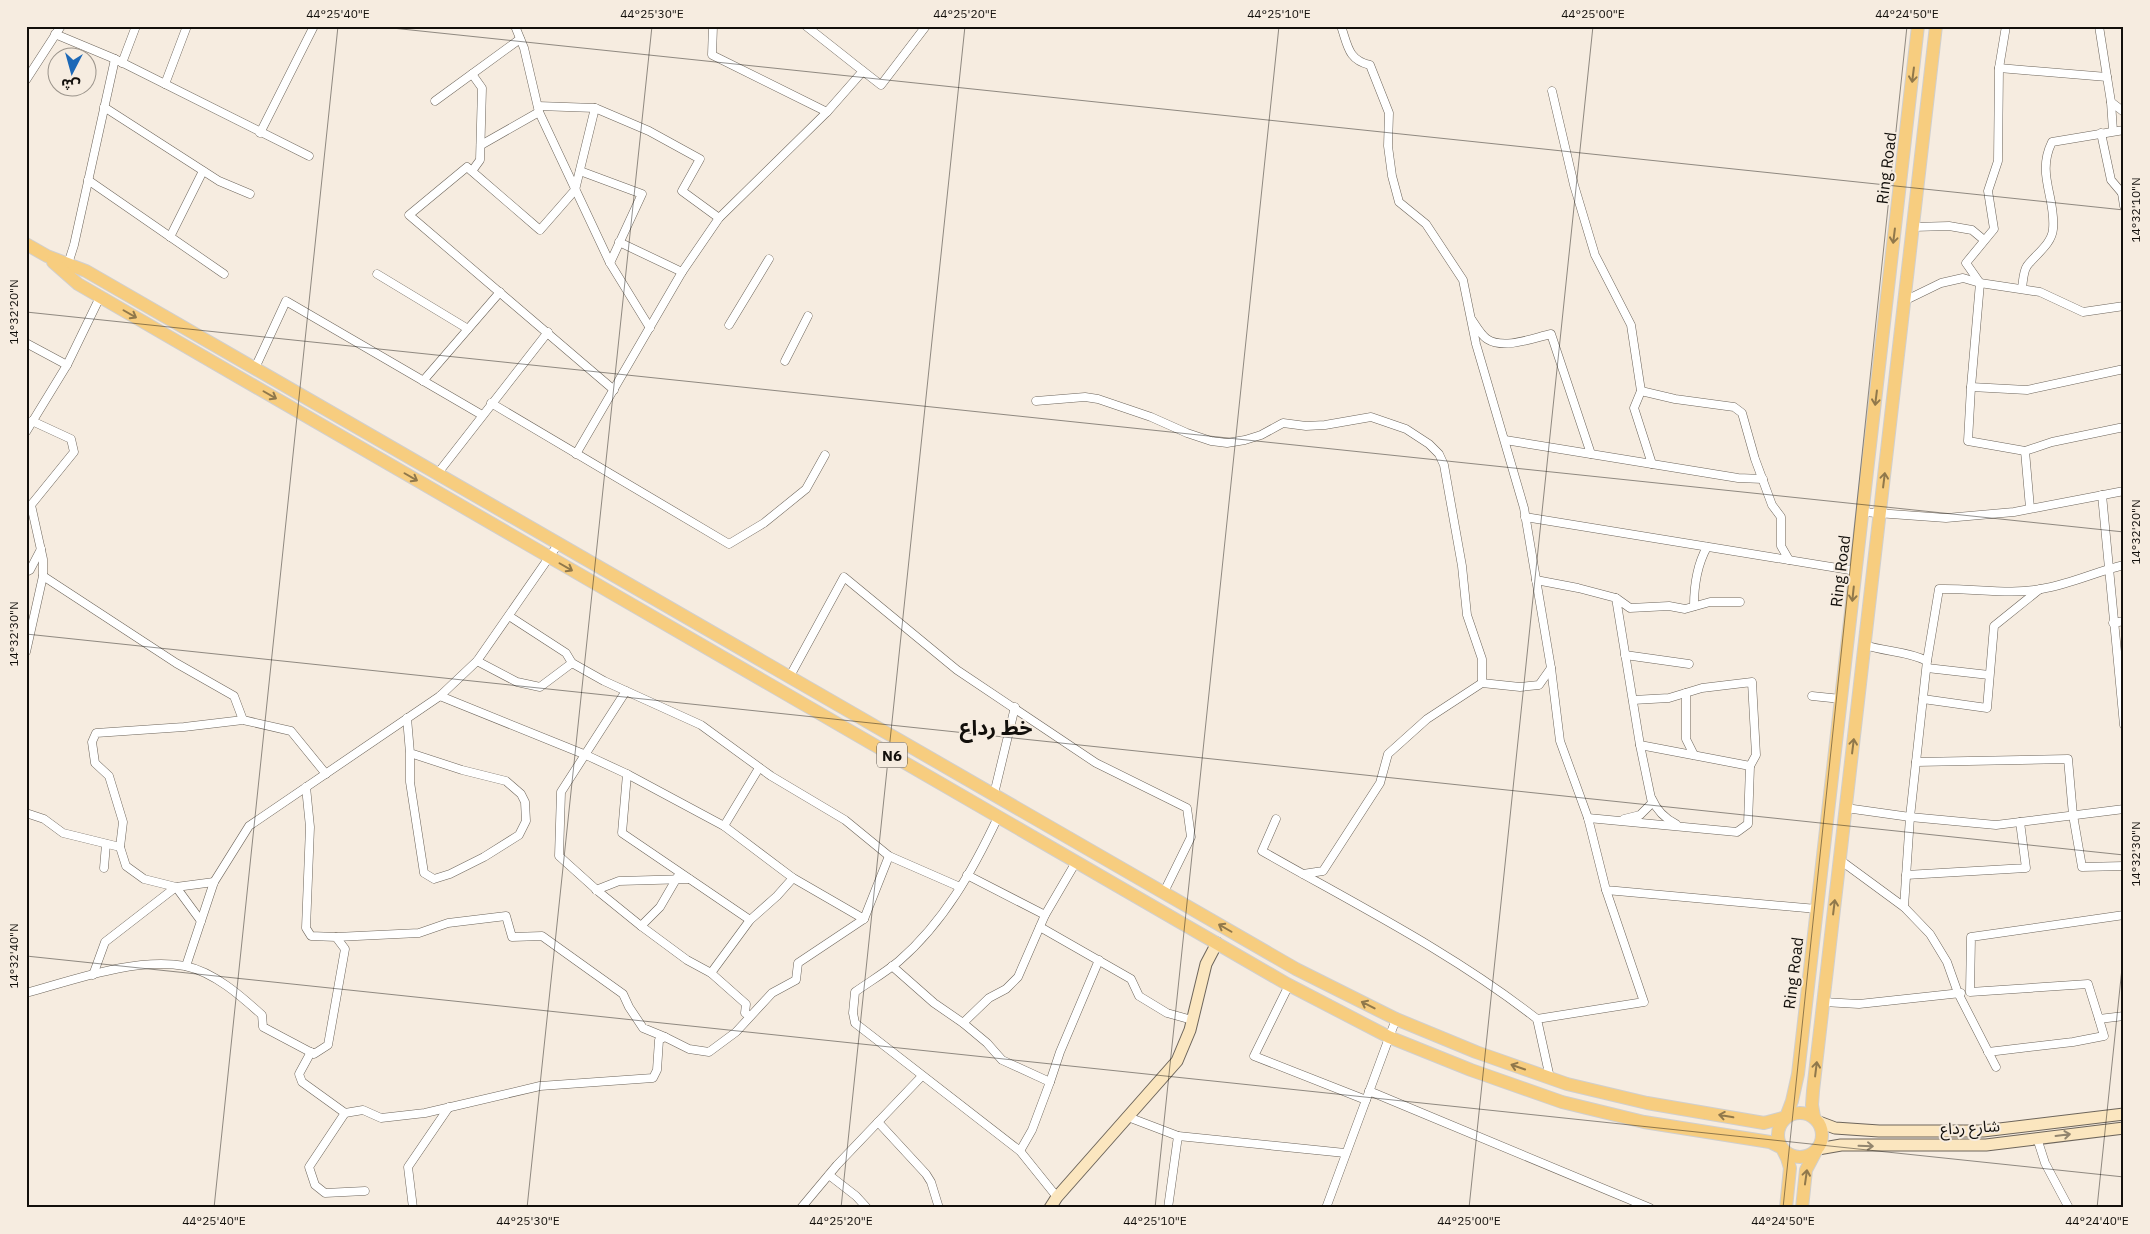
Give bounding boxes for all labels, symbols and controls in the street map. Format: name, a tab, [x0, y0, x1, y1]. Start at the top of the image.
text: 44°25'40"E	[306, 6, 370, 21]
text: 44°25'30"E	[620, 6, 684, 21]
text: 44°25'20"E	[933, 6, 997, 21]
text: 44°25'10"E	[1247, 6, 1311, 21]
text: 44°25'00"E	[1561, 6, 1625, 21]
text: 44°24'50"E	[1875, 6, 1939, 21]
north arrow	[48, 48, 98, 98]
one-way arrow	[1908, 66, 1918, 82]
text: ش	[60, 75, 81, 95]
street label: Ring Road	[1872, 131, 1900, 205]
text: 14°32'10"N	[2128, 177, 2143, 243]
one-way arrow	[1889, 228, 1899, 244]
text: 14°32'20"N	[6, 279, 21, 345]
one-way arrow	[122, 309, 137, 319]
one-way arrow	[1871, 389, 1881, 405]
one-way arrow	[263, 391, 277, 401]
one-way arrow	[403, 472, 418, 482]
one-way arrow	[1879, 472, 1889, 488]
text: 14°32'20"N	[2128, 499, 2143, 565]
street label: Ring Road	[1826, 534, 1854, 608]
one-way arrow	[559, 563, 573, 573]
one-way arrow	[1848, 585, 1858, 601]
text: 14°32'30"N	[6, 601, 21, 667]
district label: خط رداع	[960, 713, 1032, 743]
one-way arrow	[1848, 738, 1858, 754]
road number: N6	[877, 742, 907, 768]
text: 14°32'30"N	[2128, 821, 2143, 887]
one-way arrow	[1829, 899, 1839, 915]
one-way arrow	[1218, 922, 1232, 932]
text: 14°32'40"N	[6, 923, 21, 989]
street label: Ring Road	[1779, 936, 1807, 1010]
one-way arrow	[1360, 1000, 1375, 1010]
one-way arrow	[1811, 1061, 1821, 1077]
one-way arrow	[1510, 1062, 1526, 1071]
one-way arrow	[1719, 1111, 1735, 1121]
street label: شارع رداع	[1940, 1115, 2001, 1142]
one-way arrow	[2055, 1130, 2071, 1140]
one-way arrow	[1858, 1141, 1874, 1151]
one-way arrow	[1801, 1169, 1811, 1185]
text: 44°25'40"E	[182, 1213, 246, 1228]
text: 44°25'30"E	[496, 1213, 560, 1228]
text: 44°25'20"E	[809, 1213, 873, 1228]
text: 44°25'10"E	[1123, 1213, 1187, 1228]
text: 44°25'00"E	[1437, 1213, 1501, 1228]
text: 44°24'50"E	[1751, 1213, 1815, 1228]
text: 44°24'40"E	[2065, 1213, 2129, 1228]

